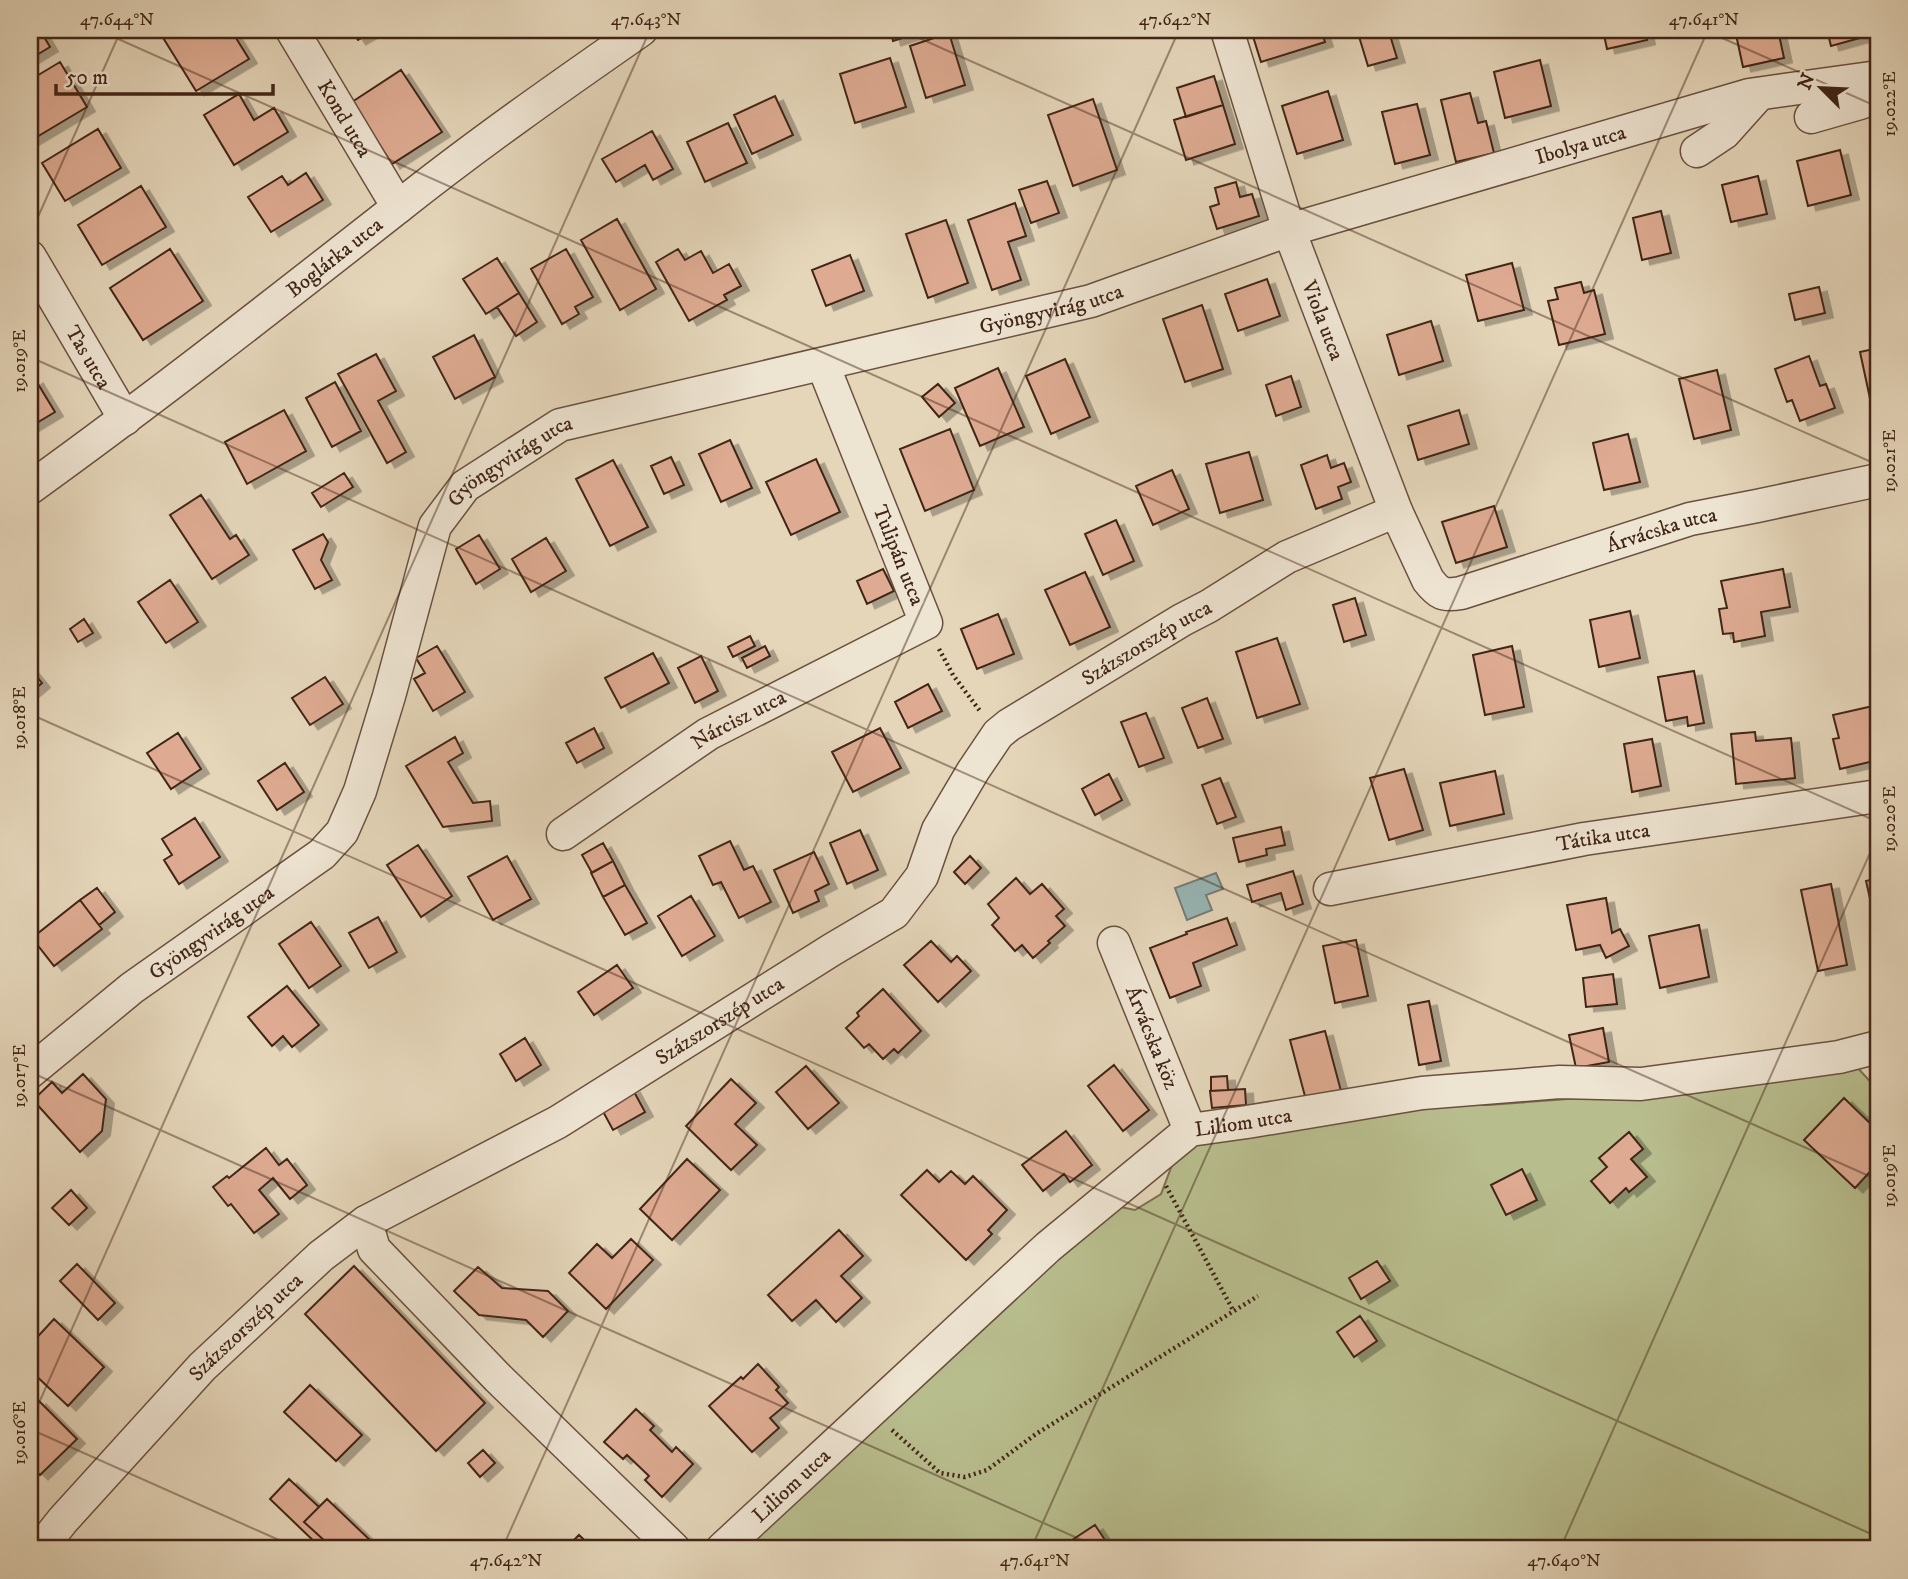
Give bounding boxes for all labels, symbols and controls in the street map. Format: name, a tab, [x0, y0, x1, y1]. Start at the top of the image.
text: 47.644°N	[80, 9, 154, 31]
text: 47.643°N	[611, 9, 681, 31]
text: 47.642°N	[1139, 9, 1211, 31]
text: 47.641°N	[1669, 9, 1739, 31]
scale bar	[56, 52, 273, 96]
north arrow	[1786, 52, 1856, 122]
text: 50 m	[66, 65, 108, 91]
text: N	[1793, 70, 1821, 94]
text: 19.022°E	[1879, 71, 1901, 137]
street label: Kond utca	[311, 76, 377, 162]
street label: Ibolya utca	[1533, 120, 1629, 171]
street label: Boglárka utca	[281, 212, 388, 304]
street label: Viola utca	[1295, 276, 1349, 364]
street label: Gyöngyvirág utca	[977, 279, 1127, 341]
street label: Tas utca	[59, 321, 117, 394]
text: 19.019°E	[9, 329, 31, 393]
street label: Gyöngyvirág utca	[442, 411, 575, 512]
text: 19.021°E	[1879, 429, 1901, 493]
street label: Tulipán utca	[866, 501, 930, 609]
street label: Árvácska utca	[1602, 502, 1719, 559]
street label: Százszorszép utca	[1077, 595, 1216, 692]
street label: Nárcisz utca	[687, 684, 791, 756]
text: 19.018°E	[9, 686, 31, 750]
text: 19.020°E	[1879, 785, 1901, 852]
street label: Tátika utca	[1554, 818, 1652, 858]
street label: Gyöngyvirág utca	[144, 880, 279, 986]
street label: Százszorszép utca	[651, 971, 789, 1071]
street label: Árvácska köz	[1119, 982, 1184, 1093]
text: 19.017°E	[9, 1044, 31, 1108]
street label: Liliom utca	[1193, 1103, 1294, 1143]
text: 19.019°E	[1879, 1144, 1901, 1208]
street label: Százszorszép utca	[184, 1268, 309, 1387]
text: 19.016°E	[9, 1401, 31, 1465]
street label: Liliom utca	[747, 1443, 836, 1529]
text: 47.642°N	[470, 1550, 542, 1572]
text: 47.641°N	[1000, 1550, 1070, 1572]
text: 47.640°N	[1527, 1550, 1601, 1572]

